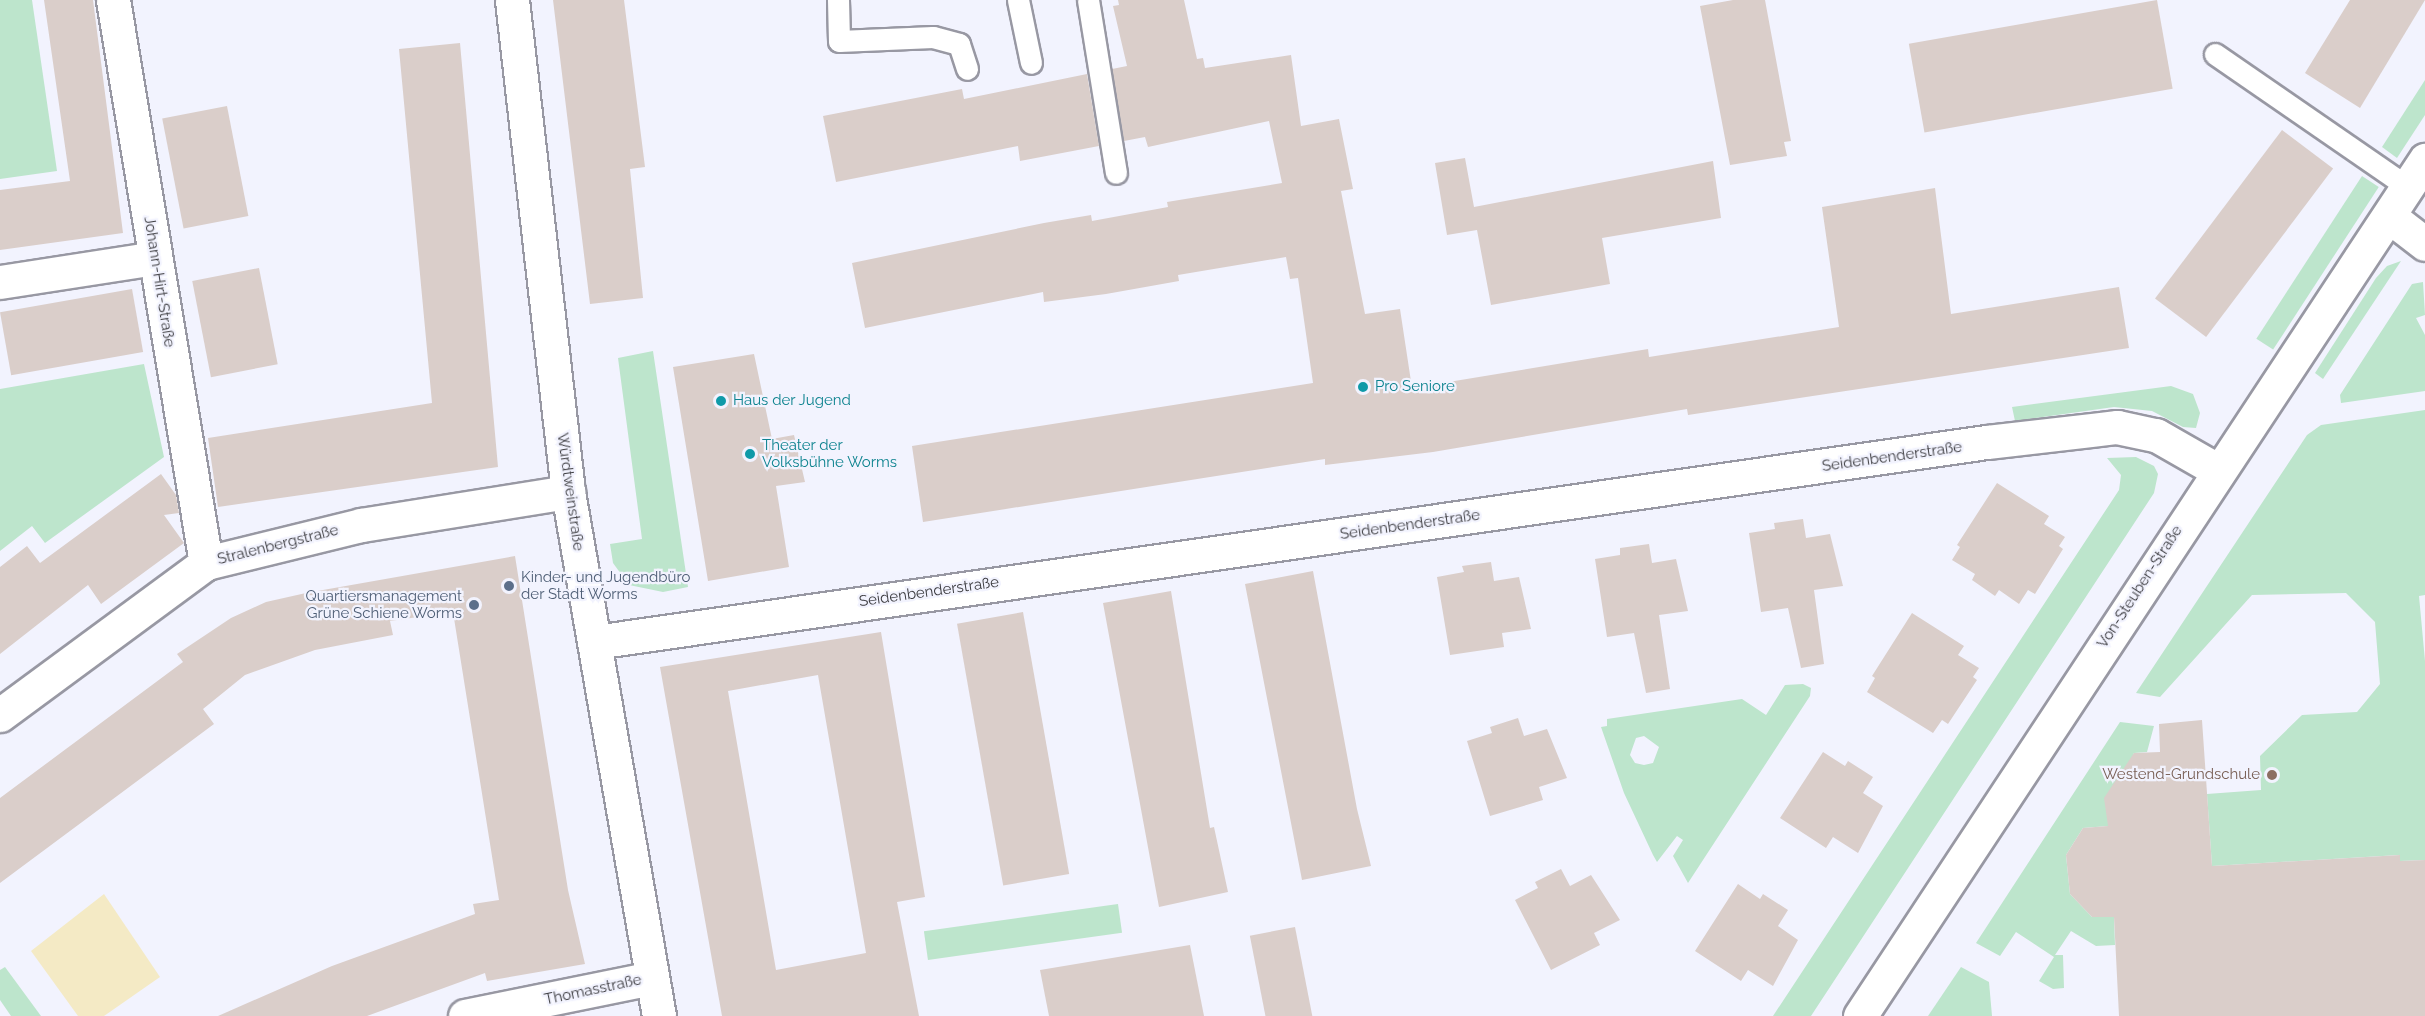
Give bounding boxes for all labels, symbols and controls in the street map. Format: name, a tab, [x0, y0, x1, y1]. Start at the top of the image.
street label: Johann-Hirt-Straße	[140, 215, 178, 349]
place label: Pro Seniore	[1375, 378, 1455, 396]
marker: Pro Seniore	[1356, 380, 1370, 394]
place label: Haus der Jugend	[733, 392, 852, 410]
marker: Haus der Jugend	[714, 394, 728, 408]
street label: Würdtweinstraße	[553, 432, 587, 552]
place label: Theater der Volksbühne Worms	[762, 436, 898, 471]
street label: Seidenbenderstraße	[1821, 438, 1963, 476]
marker: Theater der Volksbühne Worms	[743, 447, 757, 461]
street label: Seidenbenderstraße	[1339, 506, 1481, 544]
street label: Stralenbergstraße	[216, 521, 340, 569]
street label: Von-Steuben-Straße	[2094, 522, 2186, 652]
place label: Kinder- und Jugendbüro der Stadt Worms	[521, 568, 691, 603]
street label: Seidenbenderstraße	[858, 573, 1000, 611]
marker: Kinder- und Jugendbüro der Stadt Worms	[502, 579, 516, 593]
place label: Quartiersmanagement Grüne Schiene Worms	[306, 587, 462, 622]
marker: Quartiersmanagement Grüne Schiene Worms	[467, 598, 481, 612]
place label: Westend-Grundschule	[2102, 766, 2260, 784]
marker: Westend-Grundschule	[2265, 768, 2279, 782]
street label: Thomasstraße	[543, 971, 643, 1009]

